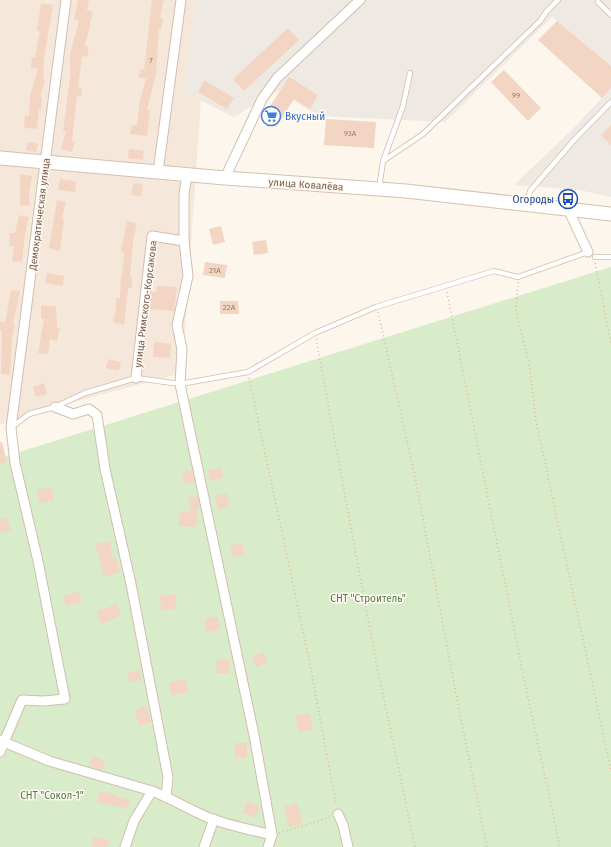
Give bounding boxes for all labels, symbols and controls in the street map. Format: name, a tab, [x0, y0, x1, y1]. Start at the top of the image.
house number: 7	[149, 56, 153, 65]
house number: 99	[512, 91, 520, 100]
supermarket icon: Вкусный	[260, 105, 282, 127]
place label: Вкусный	[285, 111, 325, 123]
house number: 93А	[344, 129, 357, 138]
street label: Демократическая улица	[27, 157, 53, 272]
street label: улица Ковалёва	[268, 175, 344, 194]
bus stop icon: Огороды	[557, 188, 579, 210]
place label: Огороды	[513, 194, 554, 206]
street label: улица Римского-Корсакова	[132, 240, 160, 368]
house number: 21А	[209, 266, 221, 275]
house number: 22А	[223, 303, 236, 312]
park label: СНТ "Строитель"	[330, 593, 406, 605]
park label: СНТ "Сокол-1"	[20, 790, 84, 802]

